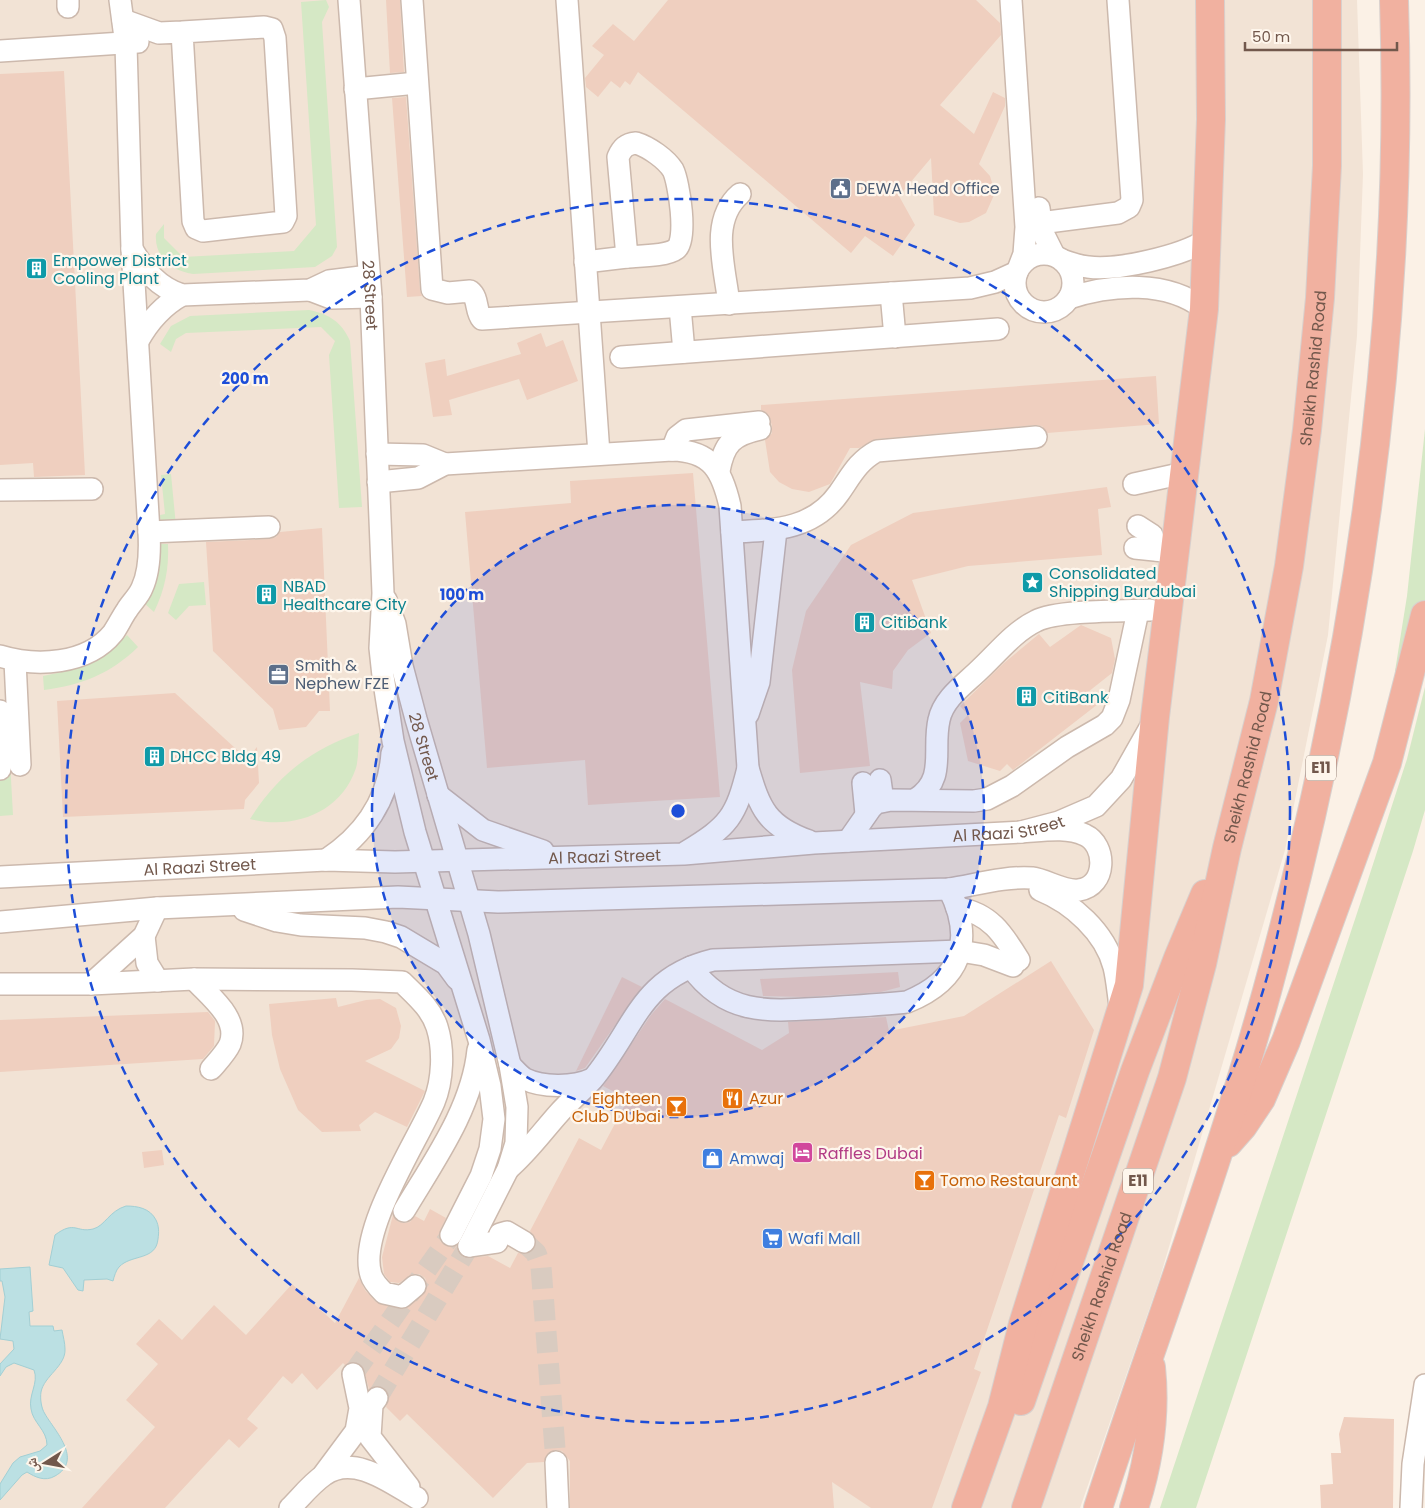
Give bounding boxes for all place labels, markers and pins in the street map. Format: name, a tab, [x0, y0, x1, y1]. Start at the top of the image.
public building icon: DEWA Head Office	[828, 176, 852, 200]
place label: DEWA Head Office	[856, 177, 1000, 200]
place label: Empower District Cooling Plant	[53, 249, 187, 290]
building icon: Empower District Cooling Plant	[25, 257, 49, 281]
place label: Consolidated Shipping Burdubai	[1049, 562, 1196, 603]
place icon: Consolidated Shipping Burdubai	[1021, 570, 1045, 594]
place label: NBAD Healthcare City	[283, 575, 407, 616]
building icon: NBAD Healthcare City	[255, 583, 279, 607]
building icon: Citibank	[853, 610, 877, 634]
place label: Citibank	[881, 611, 948, 634]
place label: Smith & Nephew FZE	[295, 654, 389, 695]
office icon: Smith & Nephew FZE	[267, 662, 291, 686]
building icon: CitiBank	[1015, 685, 1039, 709]
place label: CitiBank	[1043, 686, 1109, 709]
building icon: DHCC Bldg 49	[142, 744, 166, 768]
place label: DHCC Bldg 49	[170, 745, 281, 768]
centre of rings	[669, 802, 687, 820]
restaurant icon: Azur	[721, 1086, 745, 1110]
place label: Eighteen Club DUbai	[572, 1087, 661, 1128]
place label: Azur	[749, 1087, 783, 1110]
bar icon: Eighteen Club DUbai	[665, 1095, 689, 1119]
hotel icon: Raffles Dubai	[790, 1141, 814, 1165]
place label: Raffles Dubai	[818, 1142, 923, 1165]
shop icon: Amwaj	[701, 1146, 725, 1170]
place label: Amwaj	[729, 1147, 784, 1170]
bar icon: Tomo Restaurant	[912, 1168, 936, 1192]
place label: Tomo Restaurant	[940, 1169, 1078, 1192]
supermarket icon: Wafi Mall	[760, 1226, 784, 1250]
place label: Wafi Mall	[788, 1227, 860, 1250]

